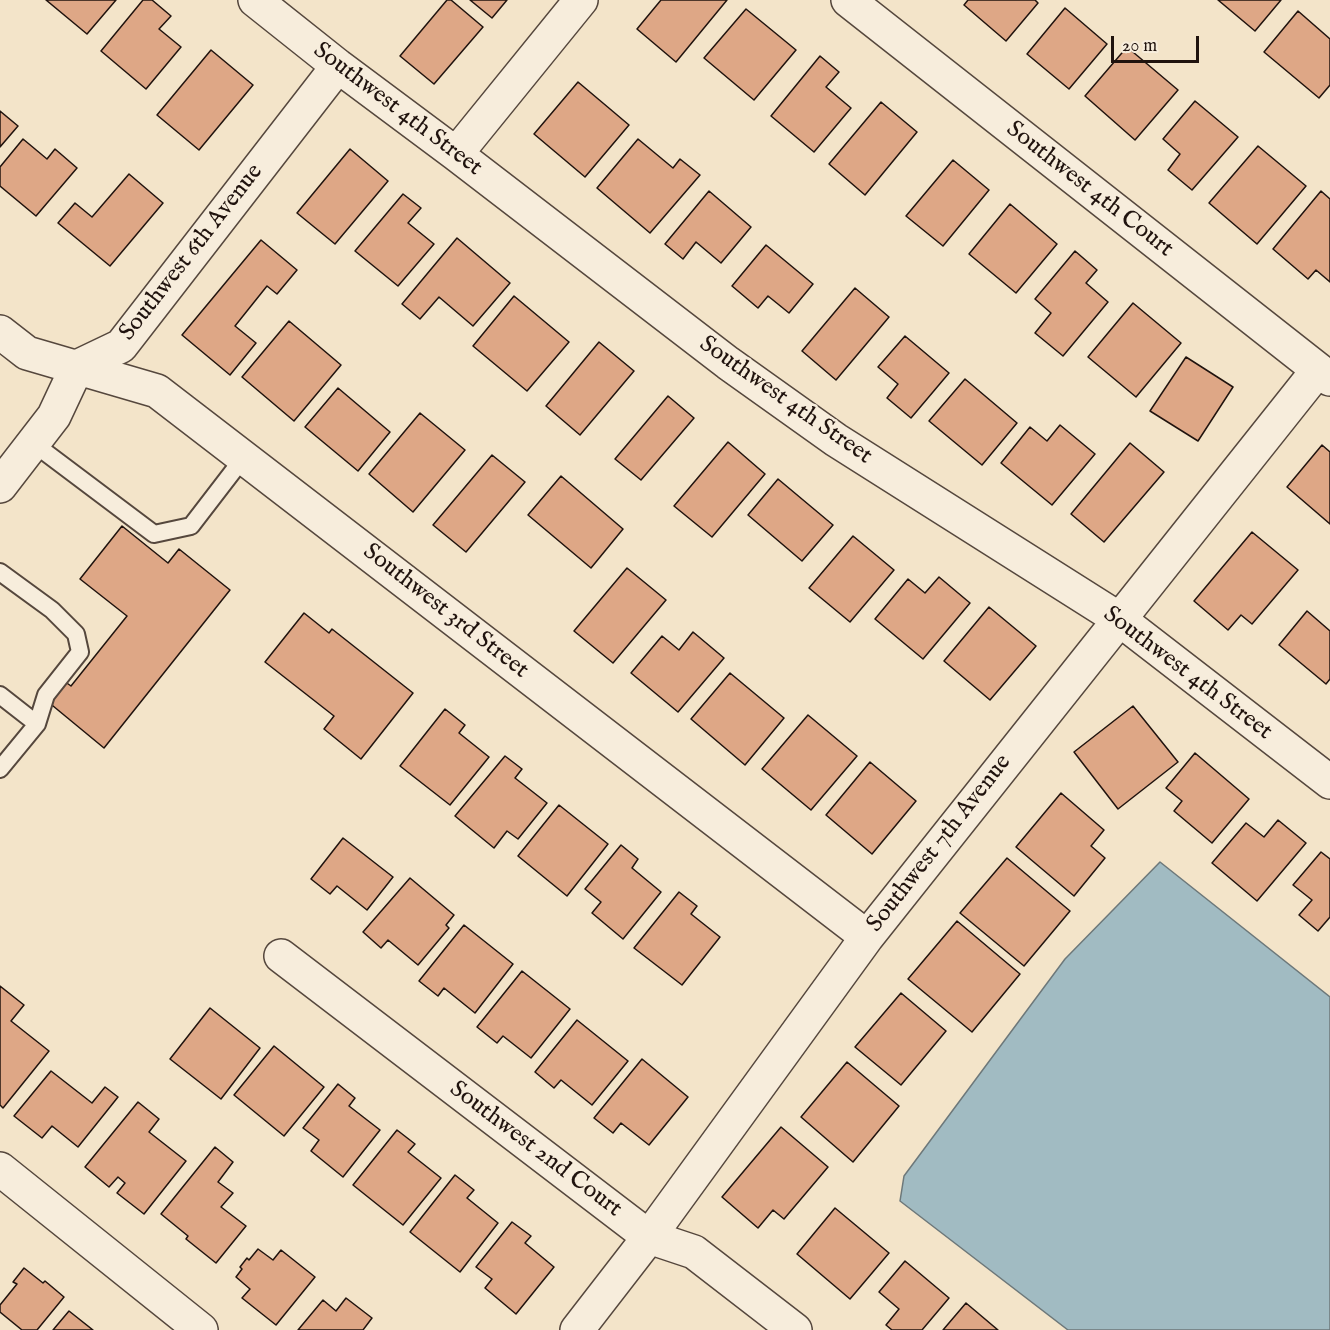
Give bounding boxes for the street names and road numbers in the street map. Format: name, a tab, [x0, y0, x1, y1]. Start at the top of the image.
street label: Southwest 4th Street	[307, 37, 487, 183]
street label: Southwest 4th Court	[1000, 116, 1178, 264]
street label: Southwest 6th Avenue	[114, 159, 270, 347]
street label: Southwest 4th Street	[693, 331, 877, 471]
street label: Southwest 3rd Street	[356, 538, 534, 686]
street label: Southwest 4th Street	[1097, 601, 1277, 747]
street label: Southwest 7th Avenue	[862, 749, 1018, 939]
street label: Southwest 2nd Court	[443, 1076, 627, 1224]

